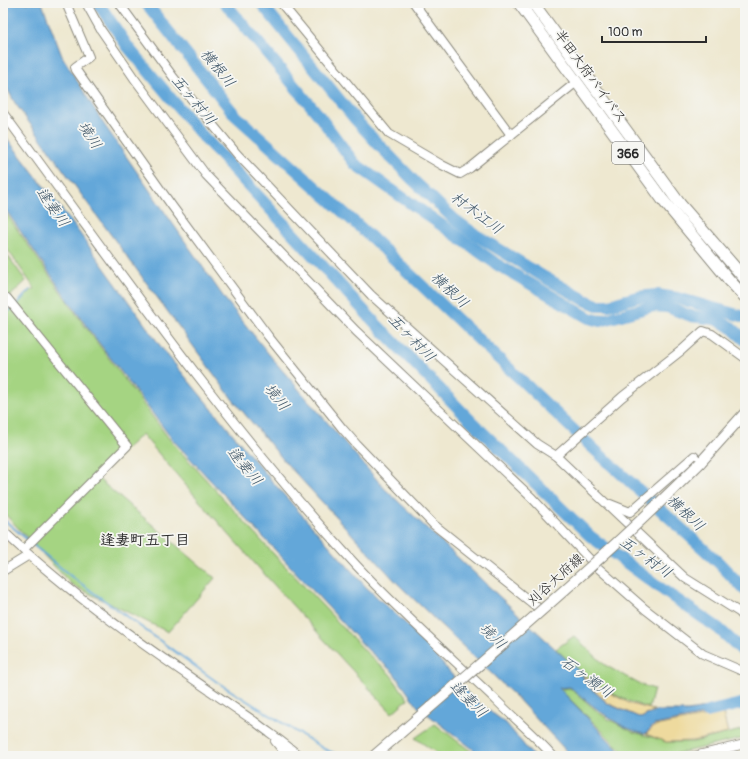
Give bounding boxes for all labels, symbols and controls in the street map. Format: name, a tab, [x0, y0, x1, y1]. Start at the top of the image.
scale bar	[602, 18, 706, 44]
text: 100 m	[608, 25, 643, 40]
street label: 半田大府パイパス	[551, 26, 630, 126]
water label: 横根川	[196, 45, 239, 92]
water label: 五ヶ村川	[167, 71, 220, 129]
water label: 境川	[73, 118, 106, 153]
road number: 366	[612, 142, 644, 164]
water label: 逢妻川	[32, 183, 73, 231]
water label: 村木江川	[447, 188, 506, 239]
water label: 横根川	[427, 268, 473, 313]
water label: 五ヶ村川	[384, 310, 439, 367]
water label: 境川	[260, 380, 293, 415]
water label: 逢妻川	[223, 443, 266, 490]
water label: 横根川	[663, 491, 709, 536]
district label: 逢妻町五丁目	[100, 531, 190, 550]
water label: 五ヶ村川	[616, 532, 676, 583]
street label: 刈谷大府線	[524, 550, 587, 609]
water label: 境川	[475, 619, 510, 654]
water label: 石ヶ瀬川	[557, 652, 617, 703]
water label: 逢妻川	[446, 677, 491, 722]

